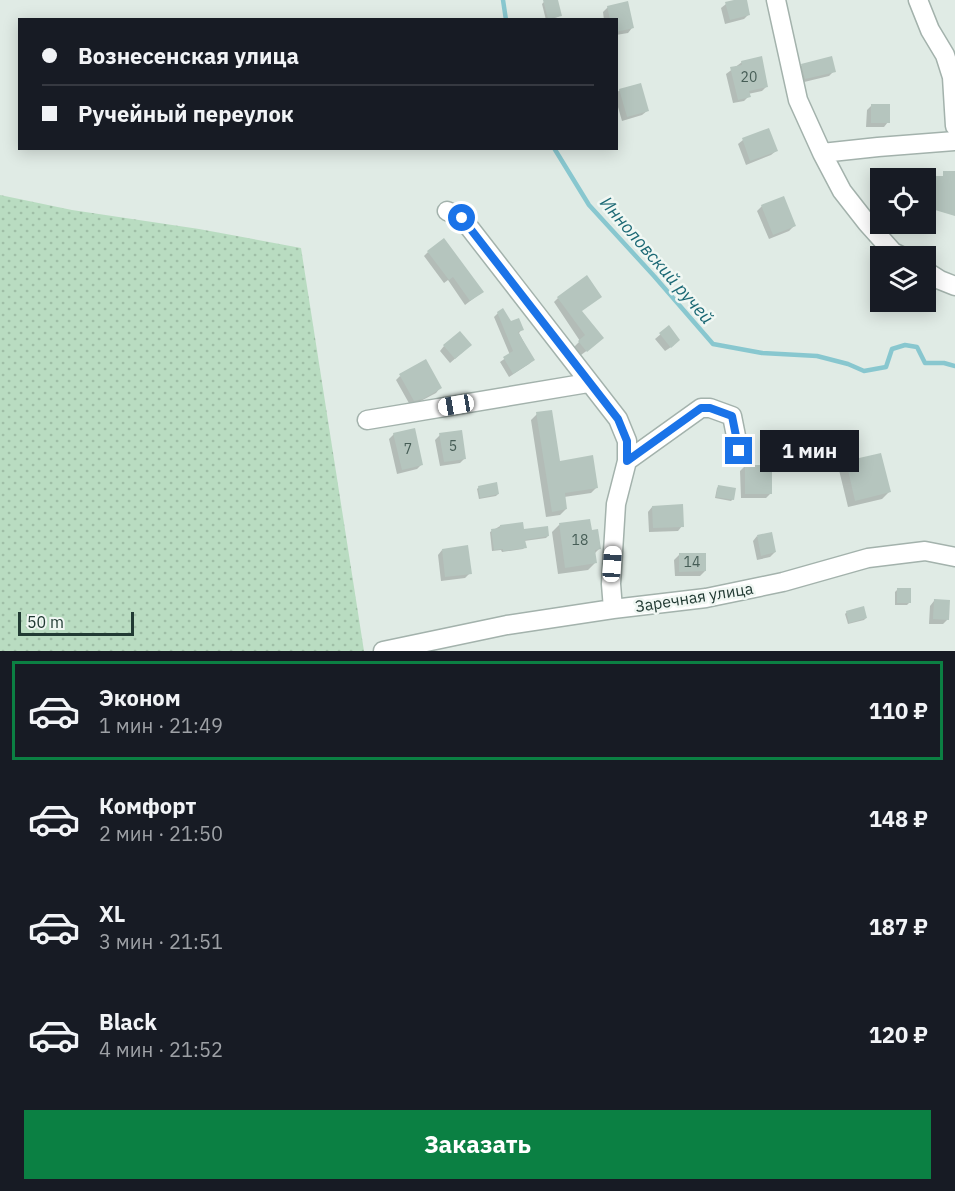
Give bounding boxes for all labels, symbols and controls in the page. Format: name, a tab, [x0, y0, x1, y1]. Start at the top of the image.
text: Вознесенская улица	[78, 41, 299, 70]
house number: 20	[741, 68, 757, 86]
text: Ручейный переулок	[78, 99, 294, 128]
map controls	[870, 168, 936, 312]
button: locate	[870, 168, 936, 234]
water label: Инноловский ручей	[595, 191, 719, 329]
route start	[448, 204, 475, 231]
button: layers	[870, 246, 936, 312]
car	[437, 393, 475, 417]
callout: 1 мин	[760, 430, 859, 472]
house number: 5	[449, 437, 457, 455]
route end	[725, 437, 752, 464]
text: 1 мин	[782, 437, 837, 464]
house number: 7	[404, 440, 412, 458]
house number: 18	[572, 531, 588, 549]
car	[602, 545, 622, 583]
house number: 14	[684, 553, 700, 571]
street label: Заречная улица	[634, 578, 755, 616]
scale bar	[18, 609, 134, 636]
text: 50 m	[27, 612, 64, 632]
text: Эконом	[99, 683, 181, 712]
icon: car	[27, 684, 81, 738]
text: 110 ₽	[869, 696, 928, 725]
text: 1 мин · 21:49	[99, 712, 223, 739]
text: Комфорт	[99, 791, 196, 820]
icon: car	[27, 792, 81, 846]
text: 148 ₽	[869, 804, 928, 833]
text: 2 мин · 21:50	[99, 820, 223, 847]
text: XL	[99, 899, 125, 928]
icon: car	[27, 900, 81, 954]
text: 187 ₽	[869, 912, 928, 941]
text: 3 мин · 21:51	[99, 928, 223, 955]
text: Black	[99, 1007, 157, 1036]
icon: car	[27, 1008, 81, 1062]
text: 120 ₽	[869, 1020, 928, 1049]
text: 4 мин · 21:52	[99, 1036, 223, 1063]
button: Заказать	[24, 1110, 931, 1179]

